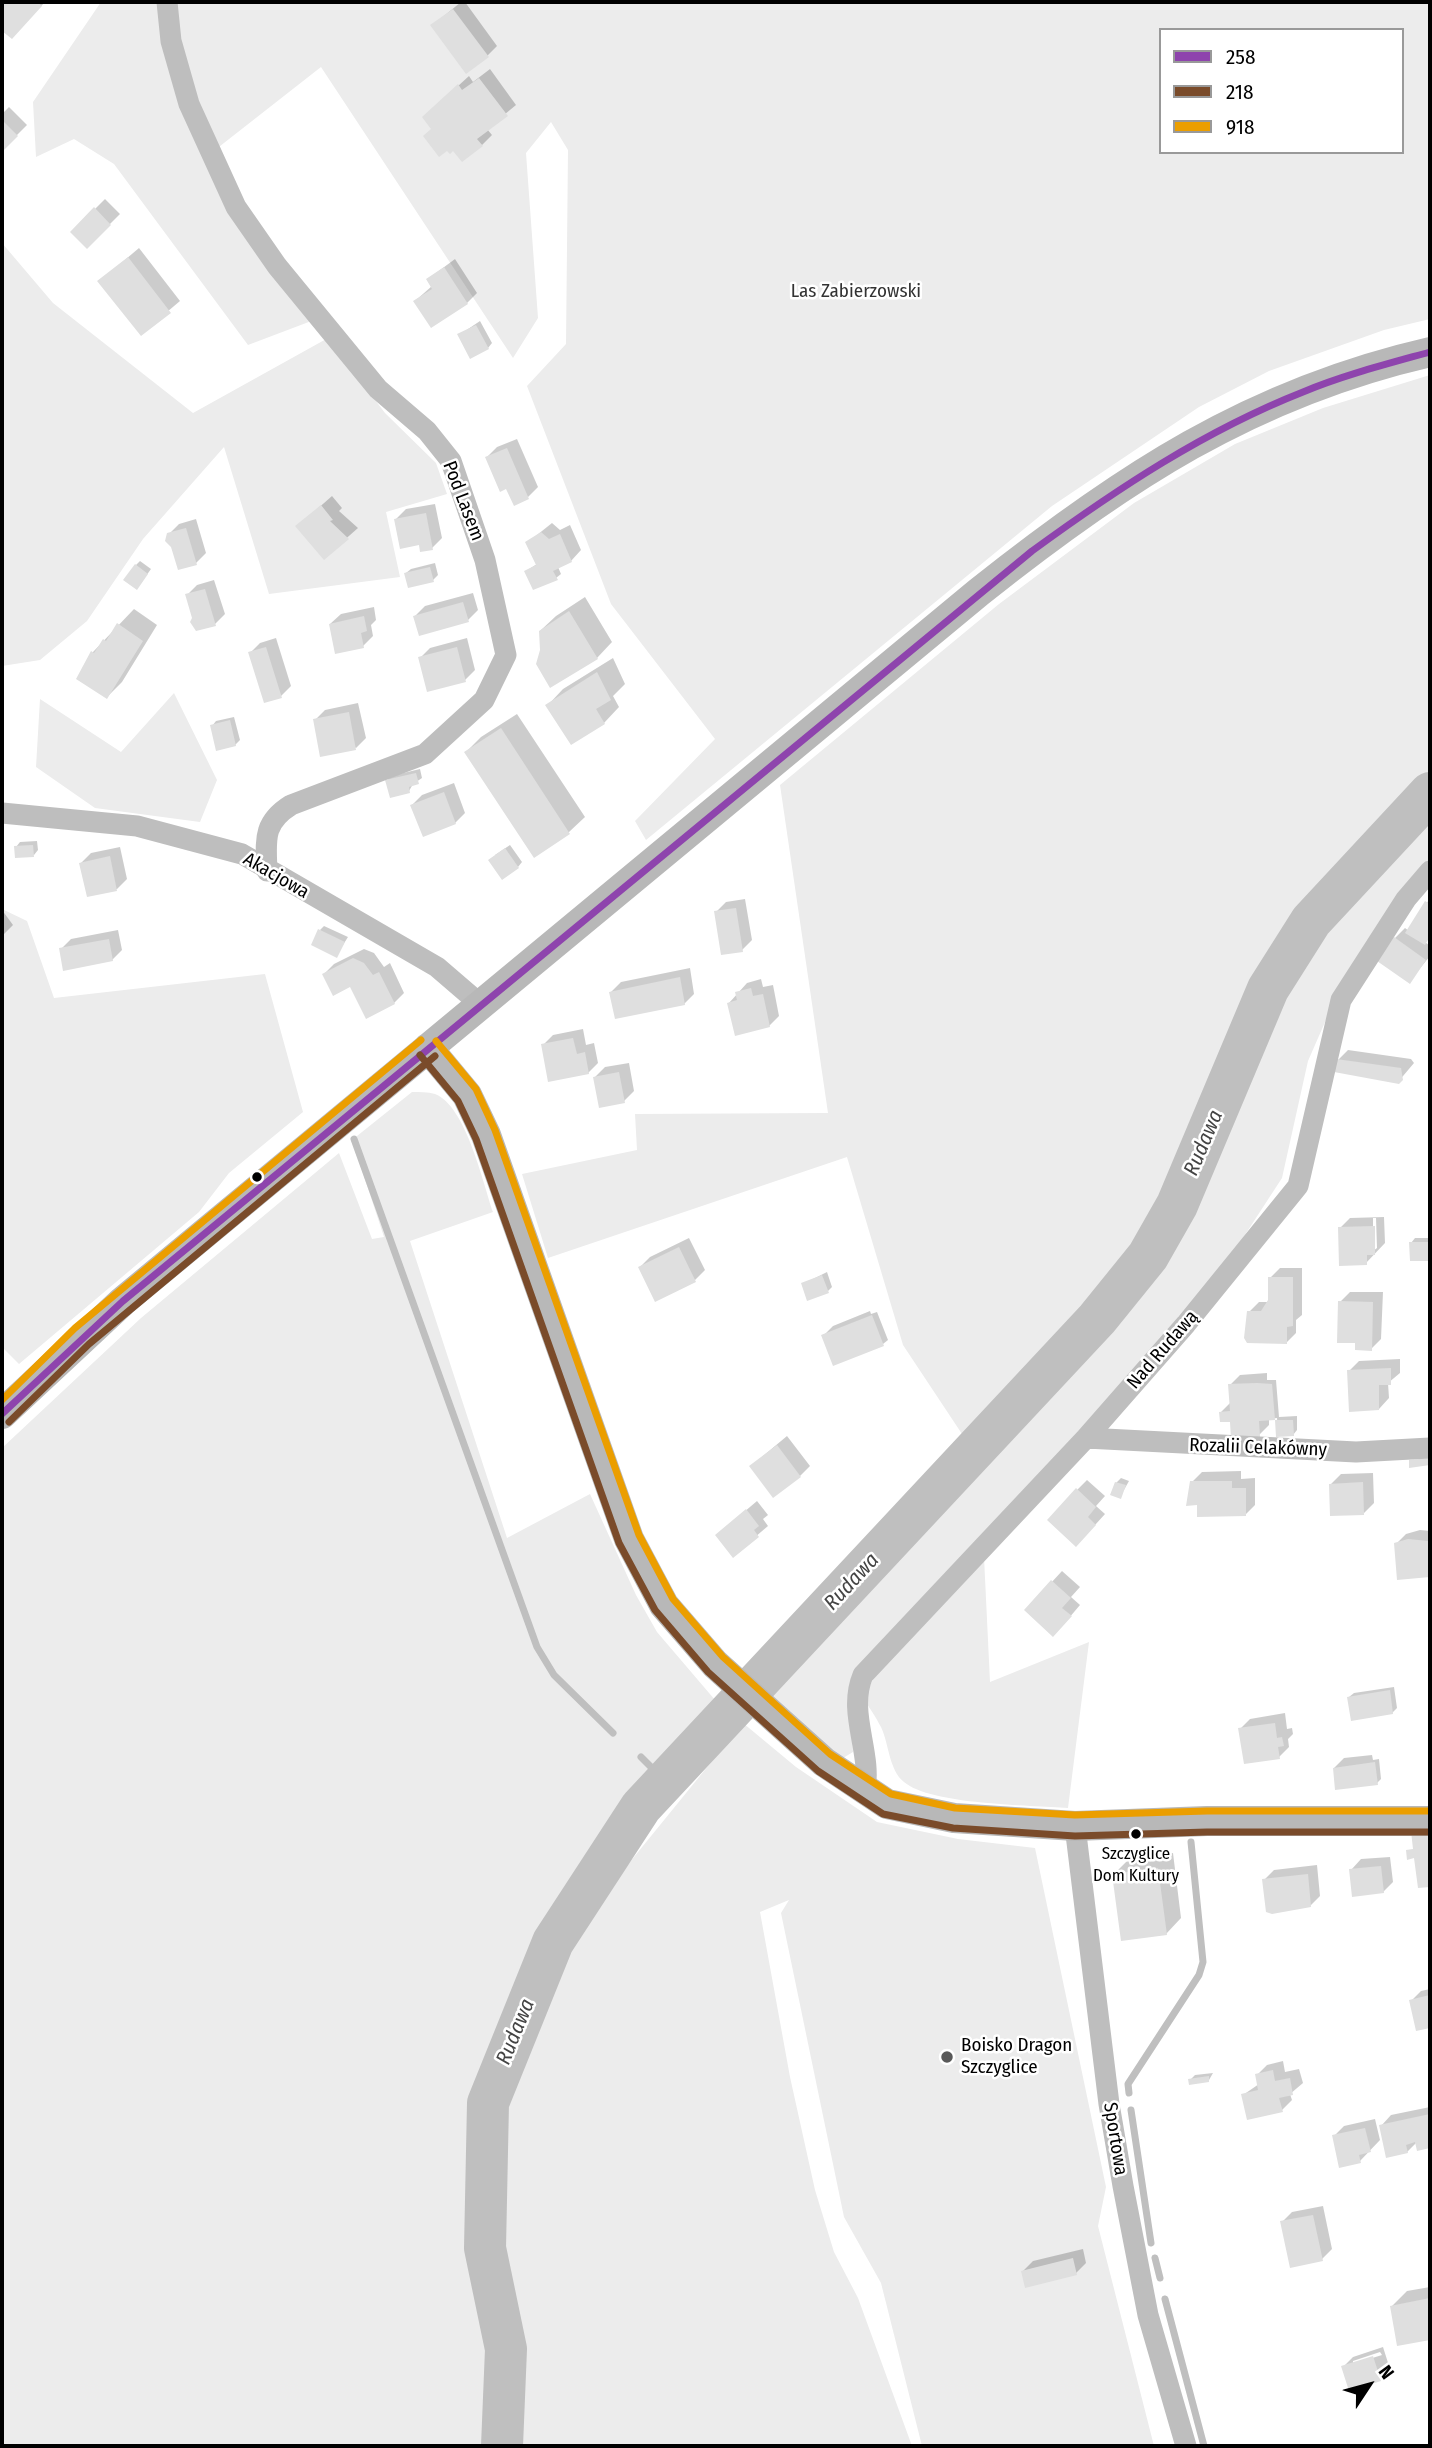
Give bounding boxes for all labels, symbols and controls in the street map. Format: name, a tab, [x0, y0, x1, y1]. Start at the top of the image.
legend	[1159, 28, 1404, 154]
text: 258	[1226, 44, 1255, 70]
text: 218	[1226, 79, 1254, 105]
text: 918	[1226, 114, 1255, 140]
park label: Las Zabierzowski	[791, 281, 921, 303]
street label: Pod Lasem	[437, 458, 489, 544]
street label: Akacjowa	[239, 848, 313, 904]
water label: Rudawa	[1179, 1106, 1229, 1180]
unlabelled marker	[250, 1170, 264, 1184]
street label: Nad Rudawą	[1123, 1306, 1203, 1394]
street label: Rozalii Celakówny	[1189, 1434, 1327, 1462]
water label: Rudawa	[819, 1548, 885, 1616]
marker: Szczyglice Dom Kultury	[1129, 1827, 1143, 1841]
place label: Szczyglice Dom Kultury	[1093, 1844, 1179, 1884]
water label: Rudawa	[491, 1995, 541, 2069]
place label: Boisko Dragon Szczyglice	[961, 2035, 1072, 2079]
marker: Boisko Dragon Szczyglice	[939, 2049, 955, 2065]
street label: Sportowa	[1098, 2101, 1132, 2177]
north arrow	[1334, 2350, 1404, 2420]
text: N	[1374, 2361, 1399, 2384]

